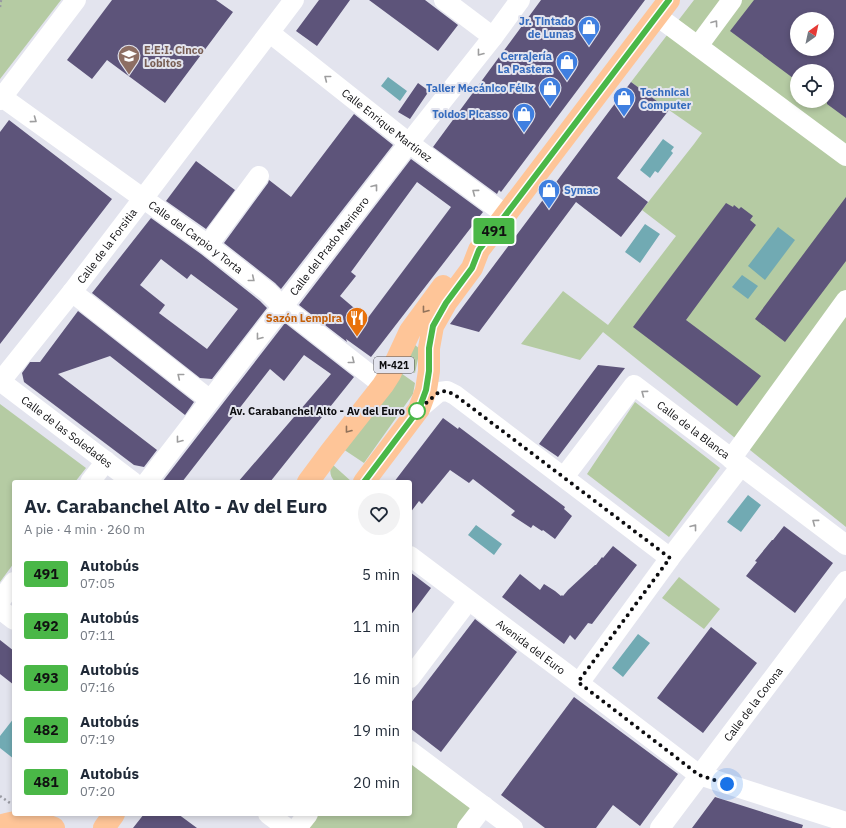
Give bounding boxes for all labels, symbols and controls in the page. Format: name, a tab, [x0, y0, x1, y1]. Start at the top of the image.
north arrow	[790, 12, 834, 56]
map controls	[790, 12, 834, 108]
place label: Jr. Tintado de Lunas	[519, 14, 574, 41]
shop icon: Jr. Tintado de Lunas	[576, 14, 602, 47]
one-way arrow	[710, 20, 718, 27]
school or university icon: E.E.I. Cinco Lobitos	[116, 43, 142, 76]
place label: E.E.I. Cinco Lobitos	[144, 43, 204, 70]
one-way arrow	[477, 49, 484, 56]
place label: Cerrajería La Pastera	[498, 49, 552, 76]
shop icon: Cerrajería La Pastera	[554, 49, 580, 82]
button: locate	[790, 64, 834, 108]
shop icon: Taller Mecánico Félix	[537, 75, 563, 108]
one-way arrow	[325, 76, 332, 83]
place label: Taller Mecánico Félix	[426, 81, 534, 95]
shop icon: Technical Computer	[611, 85, 637, 118]
place label: Technical Computer	[640, 85, 692, 112]
street label: Calle Enrique Martínez	[339, 86, 435, 165]
shop icon: Toldos Picasso	[511, 101, 537, 134]
place label: Toldos Picasso	[432, 107, 508, 121]
one-way arrow	[29, 115, 36, 122]
shop icon: Symac	[536, 177, 562, 210]
place label: Symac	[564, 183, 599, 197]
one-way arrow	[370, 184, 377, 191]
one-way arrow	[472, 190, 479, 197]
street label: Calle del Prado Merinero	[287, 194, 372, 298]
street label: Calle del Carpio y Torta	[146, 198, 246, 277]
street label: Calle de la Forsitia	[74, 206, 140, 286]
line badge: 491	[471, 218, 517, 244]
text: 491	[481, 222, 507, 240]
one-way arrow	[247, 275, 254, 282]
restaurant icon: Sazón Lempira	[344, 305, 370, 338]
one-way arrow	[423, 305, 430, 312]
place label: Sazón Lempira	[266, 311, 342, 325]
one-way arrow	[257, 333, 264, 340]
one-way arrow	[348, 356, 355, 363]
road number: M-421	[374, 357, 414, 373]
one-way arrow	[177, 374, 184, 381]
one-way arrow	[642, 390, 649, 397]
street label: Calle de las Soledades	[19, 393, 115, 471]
street label: Calle de la Blanca	[654, 398, 733, 462]
marker: Av. Carabanchel Alto - Av del Euro	[408, 402, 426, 420]
place label: Av. Carabanchel Alto - Av del Euro	[229, 404, 405, 418]
one-way arrow	[345, 426, 352, 433]
one-way arrow	[177, 436, 184, 443]
button: heart	[358, 493, 400, 535]
text: Av. Carabanchel Alto - Av del Euro	[24, 494, 327, 518]
one-way arrow	[812, 520, 819, 527]
text: A pie · 4 min · 260 m	[24, 521, 145, 538]
one-way arrow	[689, 524, 696, 531]
text: Autobús	[80, 556, 139, 575]
text: 491	[33, 565, 59, 583]
text: 5 min	[362, 565, 400, 584]
text: 07:05	[80, 575, 115, 592]
text: Autobús	[80, 608, 139, 627]
street label: Avenida del Euro	[493, 616, 568, 677]
text: 492	[33, 617, 59, 635]
text: 11 min	[353, 617, 400, 636]
text: 07:11	[80, 627, 115, 644]
text: Autobús	[80, 660, 139, 679]
street label: Calle de la Corona	[721, 664, 786, 744]
text: 493	[33, 669, 59, 687]
text: 16 min	[353, 669, 400, 688]
text: 07:16	[80, 679, 115, 696]
text: Autobús	[80, 712, 139, 731]
text: 482	[33, 721, 59, 739]
text: 19 min	[353, 721, 400, 740]
text: 07:19	[80, 731, 115, 748]
text: Autobús	[80, 764, 139, 783]
text: 481	[33, 773, 59, 791]
text: 20 min	[353, 773, 400, 792]
your location	[717, 774, 737, 794]
text: 07:20	[80, 783, 115, 800]

